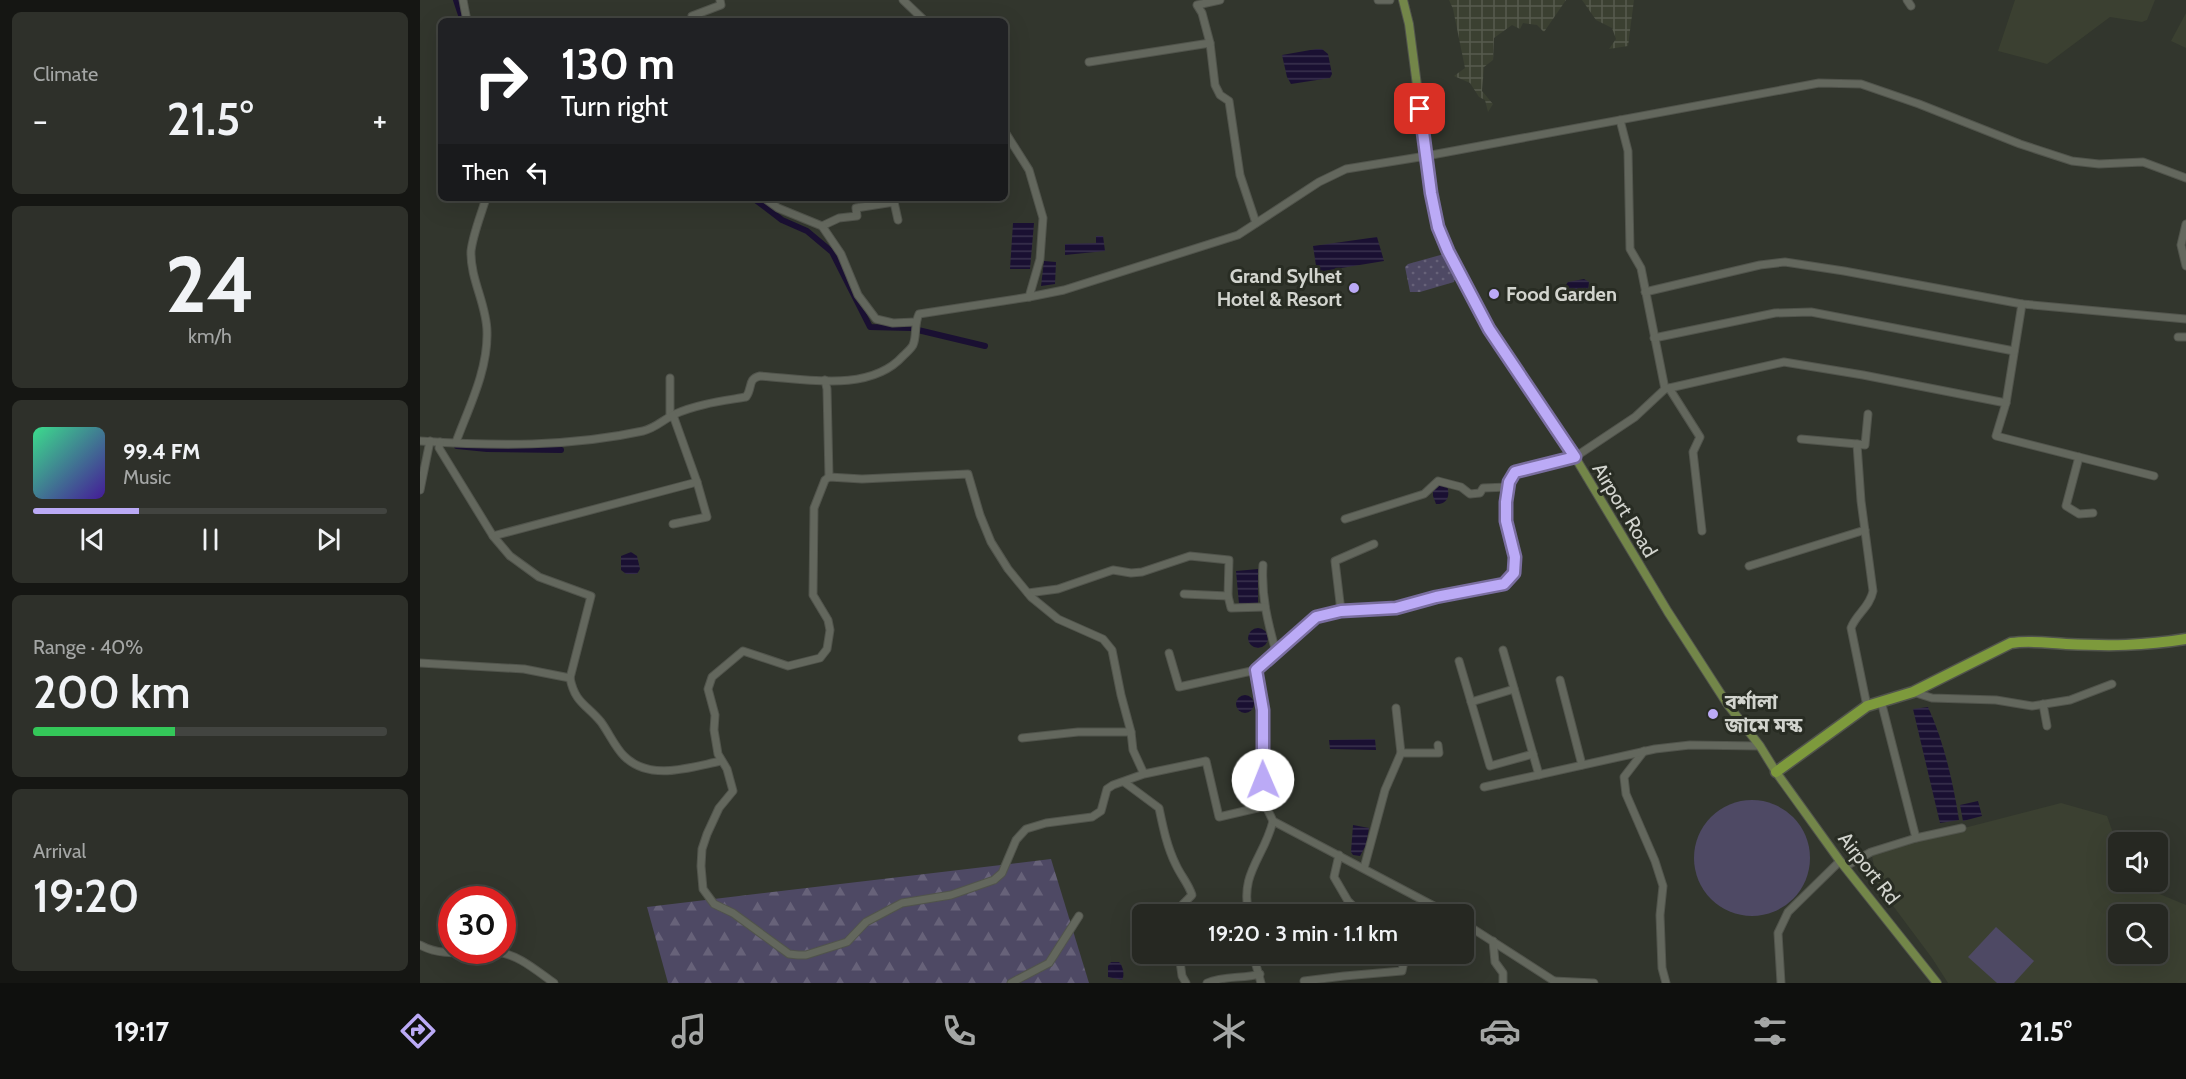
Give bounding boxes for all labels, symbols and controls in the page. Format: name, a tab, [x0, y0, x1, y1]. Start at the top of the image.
text: 130 m	[561, 38, 675, 90]
icon: right	[462, 42, 540, 120]
text: Climate	[33, 62, 98, 86]
pin	[1394, 83, 1445, 134]
text: Turn right	[561, 90, 668, 123]
text: 21.5°	[167, 92, 253, 146]
icon: arrive	[1403, 92, 1436, 125]
text: −	[33, 100, 48, 140]
text: +	[372, 100, 387, 140]
icon: left	[521, 156, 554, 189]
text: Then	[462, 159, 509, 186]
text: 24	[165, 237, 255, 332]
place label: Grand Sylhet Hotel & Resort	[1217, 264, 1342, 311]
marker: Grand Sylhet Hotel & Resort	[1347, 281, 1361, 295]
place label: Food Garden	[1506, 282, 1617, 306]
marker: Food Garden	[1487, 287, 1501, 301]
text: km/h	[188, 324, 232, 348]
text: 99.4 FM	[123, 438, 200, 465]
street label: Airport Road	[1587, 458, 1663, 562]
text: Music	[123, 465, 171, 489]
icon: previous	[76, 523, 109, 556]
icon: pause	[194, 523, 227, 556]
icon: next	[312, 523, 345, 556]
text: Range · 40%	[33, 635, 143, 659]
text: 200 km	[33, 665, 191, 719]
place label: বর্শালা জামে মস্ক	[1724, 690, 1803, 737]
marker: বর্শালা জামে মস্ক	[1706, 707, 1720, 721]
position arrow	[1231, 748, 1295, 812]
street label: Airport Rd	[1833, 827, 1905, 909]
map controls	[2108, 832, 2168, 964]
button: sound	[2108, 832, 2168, 892]
text: Arrival	[33, 839, 86, 863]
text: 19:20	[33, 869, 139, 923]
speed limit sign: 30	[438, 886, 516, 964]
button: search	[2108, 904, 2168, 964]
text: 19:20 · 3 min · 1.1 km	[1208, 920, 1398, 947]
icon: directions	[397, 1010, 439, 1052]
icon: music	[668, 1010, 710, 1052]
icon: phone	[938, 1010, 980, 1052]
icon: climate	[1208, 1010, 1250, 1052]
icon: car	[1479, 1010, 1521, 1052]
icon: filters	[1749, 1010, 1791, 1052]
text: 19:17	[114, 1015, 169, 1048]
text: 21.5°	[2019, 1015, 2072, 1048]

